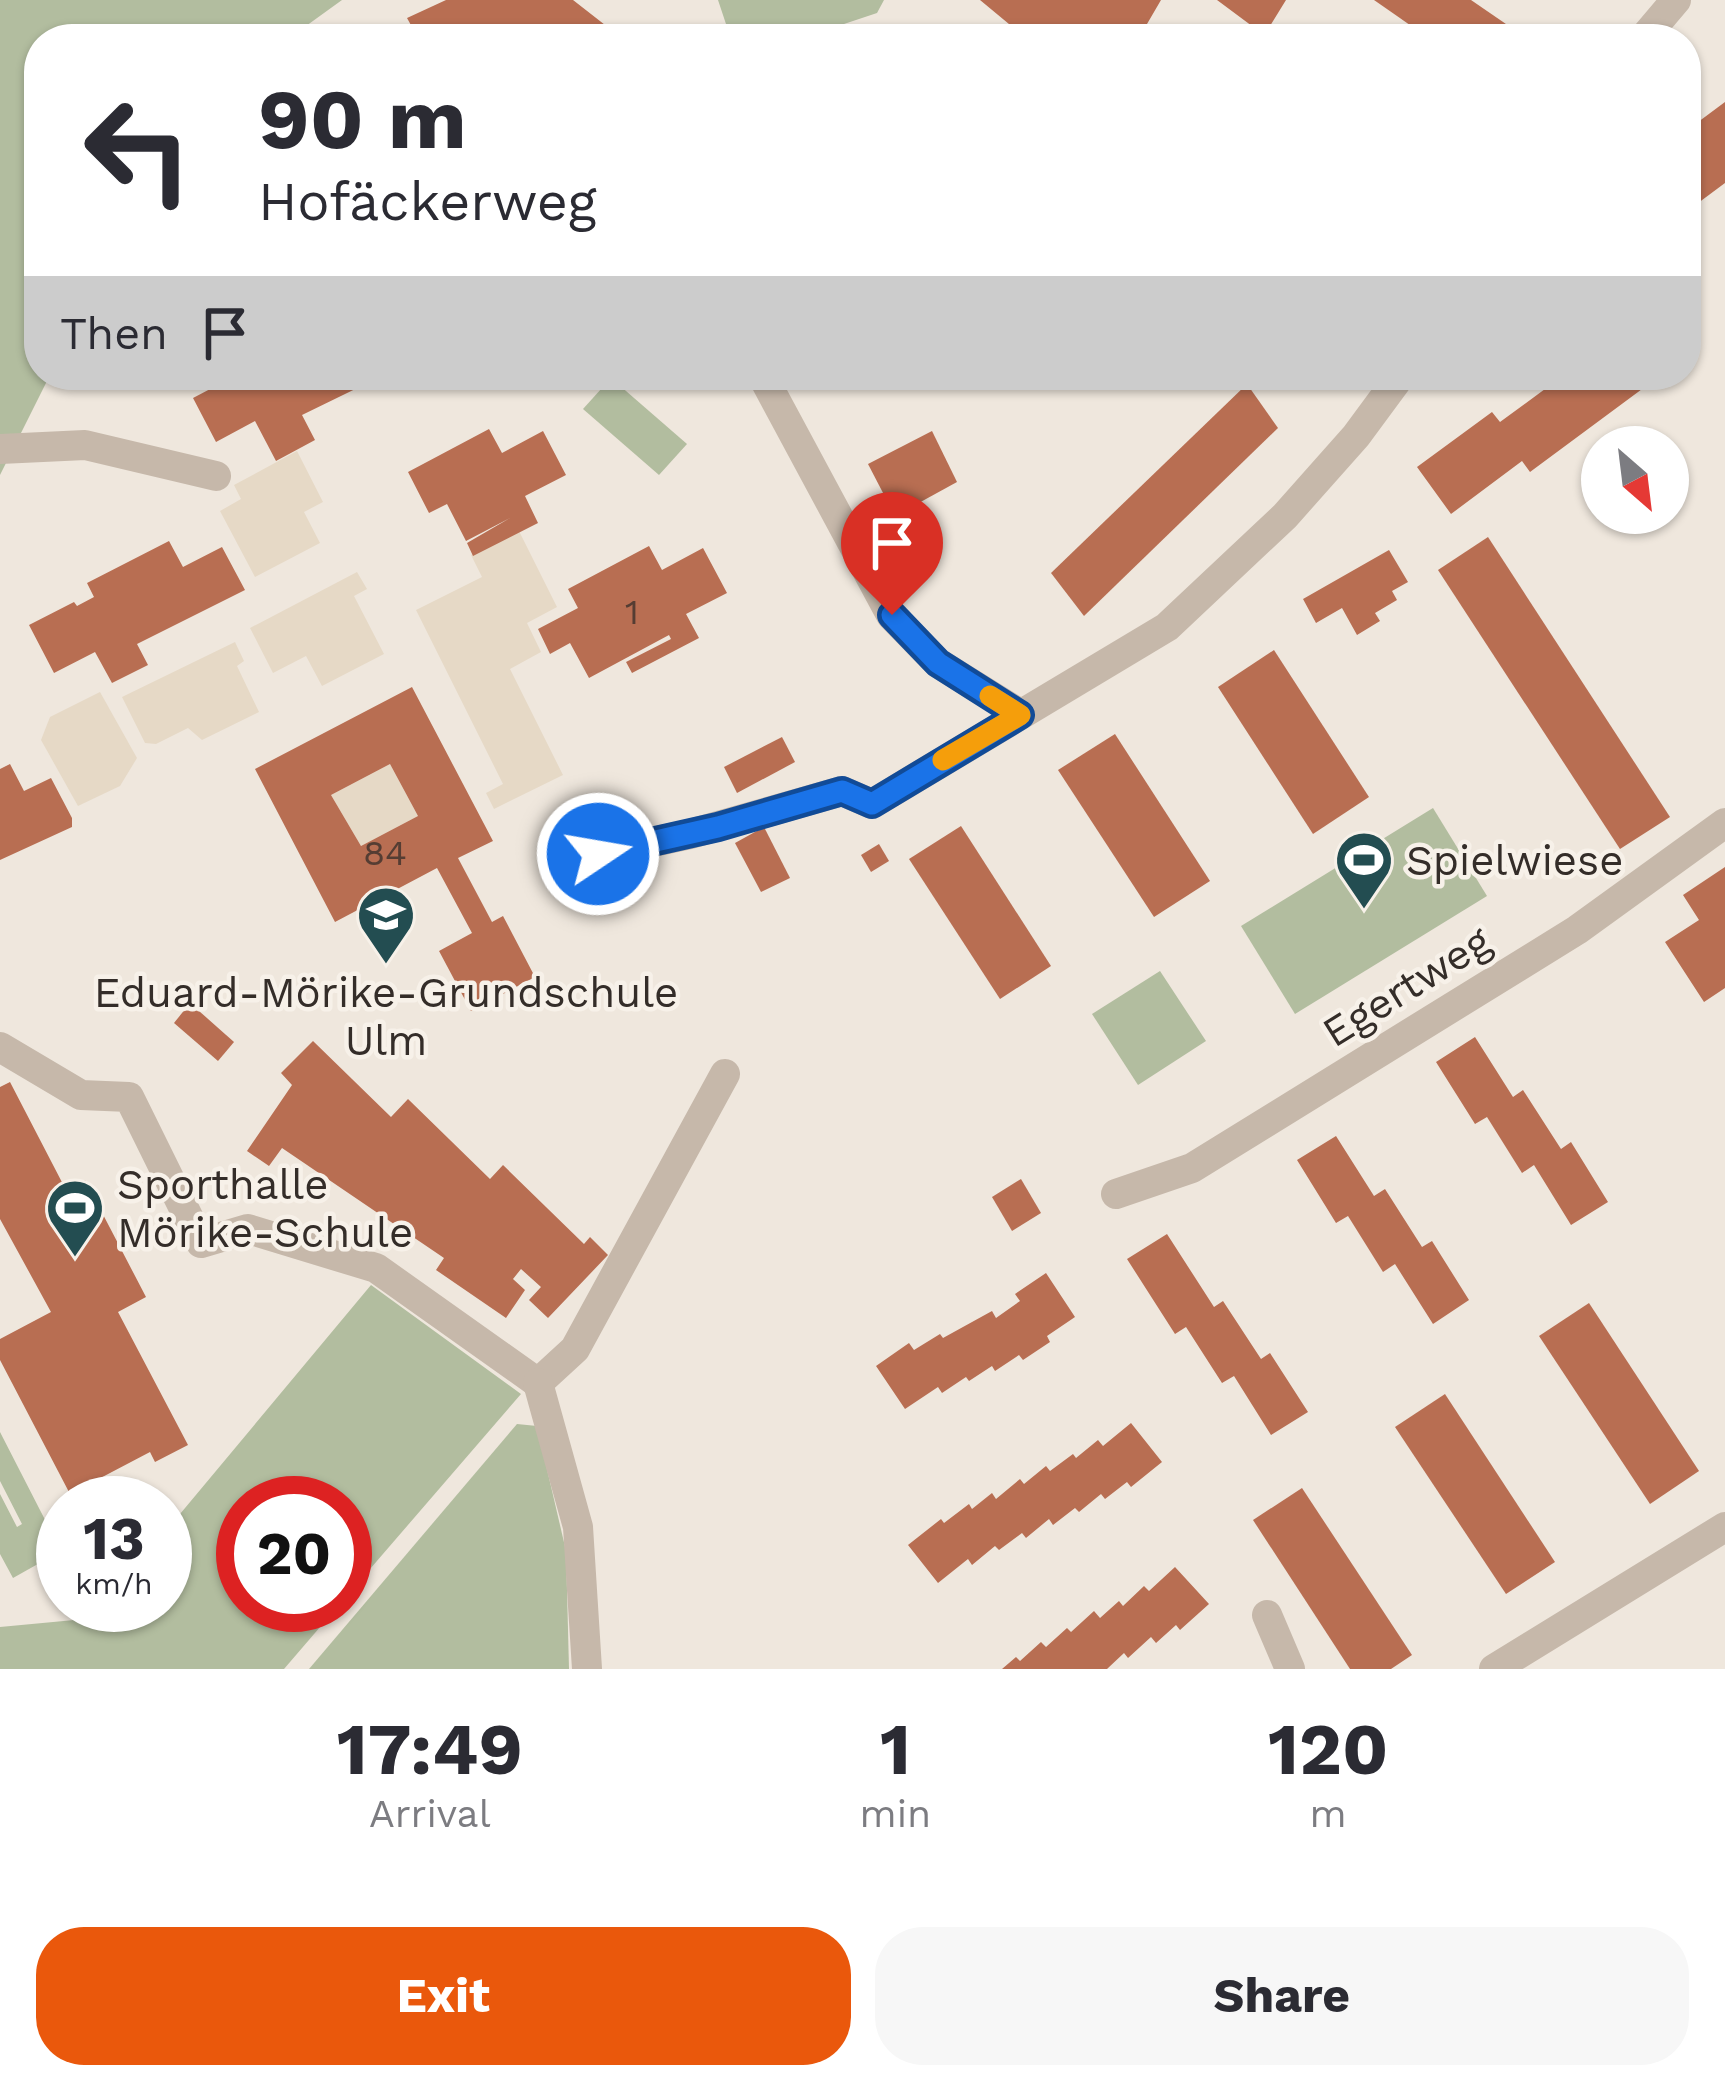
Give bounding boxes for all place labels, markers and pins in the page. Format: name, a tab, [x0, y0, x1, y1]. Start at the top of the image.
pin	[841, 492, 943, 615]
sports icon: Spielwiese	[1333, 829, 1395, 911]
place label: Spielwiese	[1406, 836, 1623, 885]
school or university icon: Eduard-Mörike-Grundschule Ulm	[355, 884, 417, 966]
place label: Eduard-Mörike-Grundschule Ulm	[94, 968, 678, 1065]
place label: Sporthalle Mörike-Schule	[117, 1160, 413, 1257]
sports icon: Sporthalle Mörike-Schule	[44, 1177, 106, 1259]

